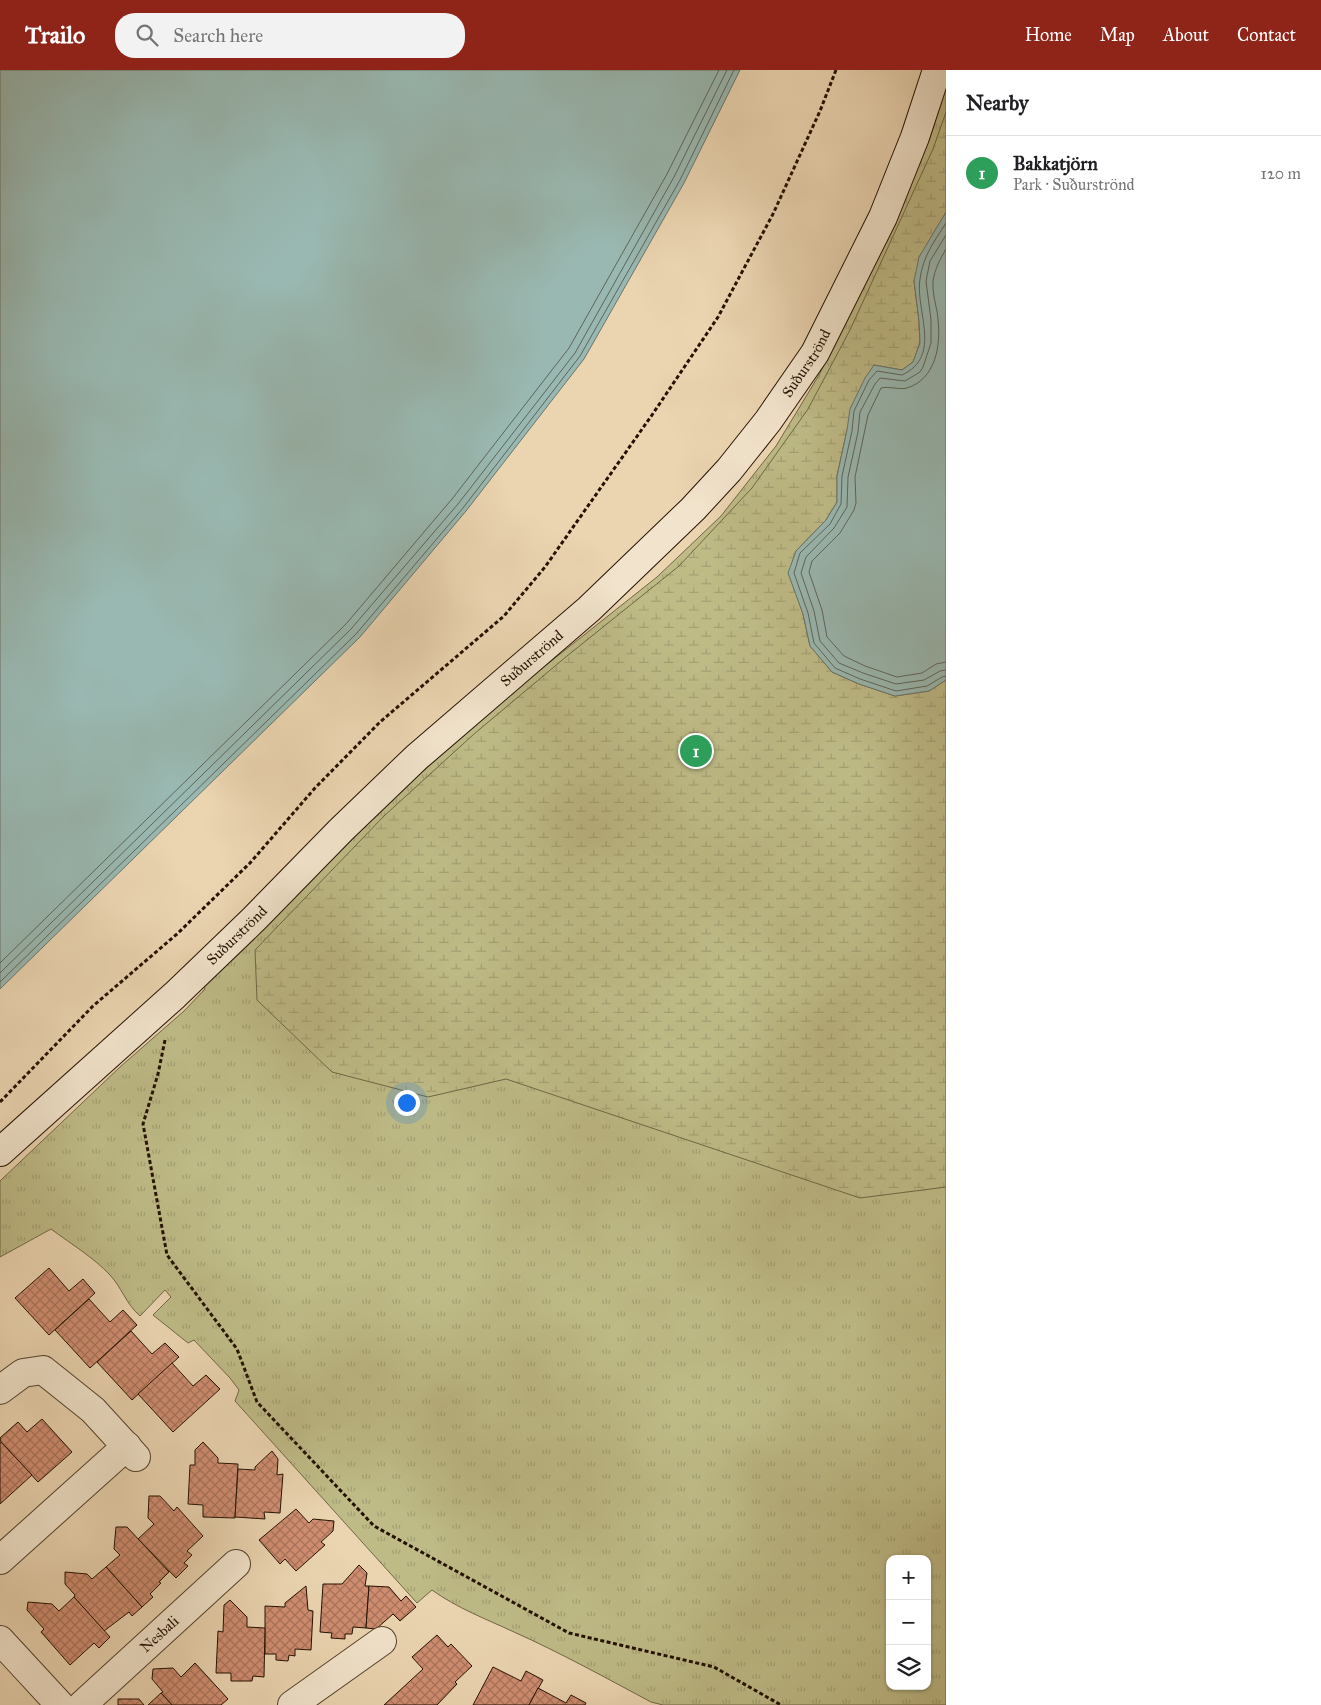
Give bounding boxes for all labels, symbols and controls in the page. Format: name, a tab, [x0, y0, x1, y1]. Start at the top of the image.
search box	[115, 13, 465, 58]
text: Trailo	[25, 20, 85, 50]
icon: search	[133, 21, 161, 49]
text: Search here	[173, 24, 263, 47]
text: Home	[1025, 24, 1072, 46]
text: Map	[1100, 24, 1135, 46]
text: About	[1163, 24, 1209, 46]
text: Contact	[1237, 24, 1296, 46]
text: Nearby	[966, 90, 1029, 116]
text: Bakkatjörn	[1013, 152, 1098, 175]
text: 1	[979, 164, 985, 183]
text: 120 m	[1261, 164, 1301, 183]
text: Park · Suðurströnd	[1013, 175, 1135, 194]
street label: Suðurströnd	[778, 326, 835, 401]
street label: Suðurströnd	[497, 626, 567, 690]
pin: 1	[680, 732, 712, 770]
street label: Suðurströnd	[203, 902, 271, 969]
your location	[394, 1090, 420, 1116]
map controls	[886, 1555, 931, 1690]
button: +	[886, 1555, 931, 1600]
button: −	[886, 1600, 931, 1645]
street label: Nesbali	[136, 1612, 183, 1656]
button: layers	[886, 1645, 931, 1690]

